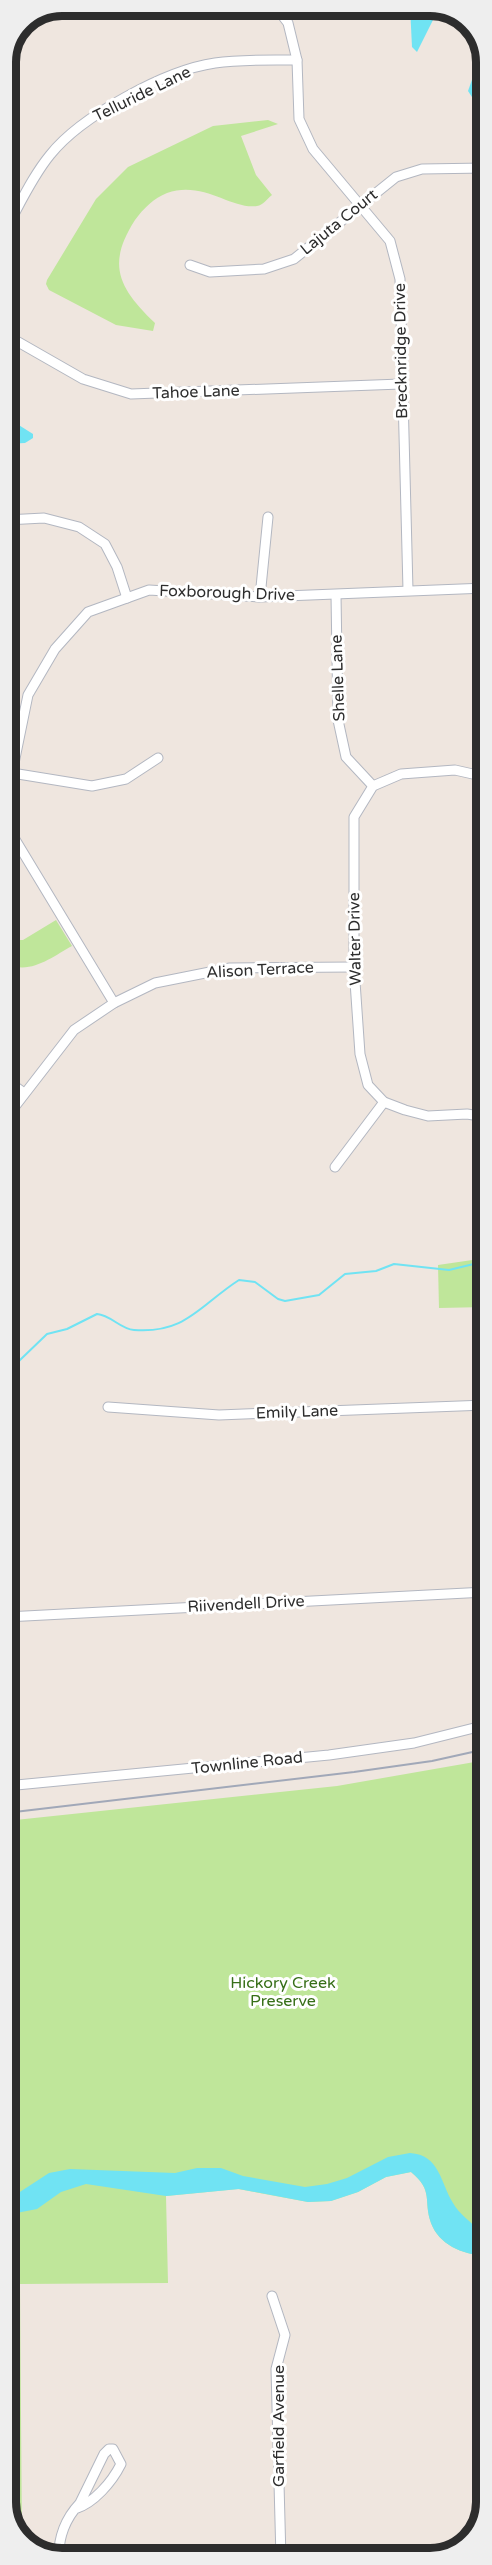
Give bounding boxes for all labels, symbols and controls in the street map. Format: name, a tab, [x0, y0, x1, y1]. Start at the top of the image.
street label: Telluride Lane	[90, 62, 194, 126]
street label: Lajuta Court	[296, 185, 382, 259]
street label: Brecknridge Drive	[390, 283, 412, 419]
street label: Tahoe Lane	[152, 380, 240, 404]
street label: Foxborough Drive	[159, 581, 295, 605]
street label: Shelle Lane	[326, 634, 350, 722]
street label: Walter Drive	[344, 892, 366, 986]
street label: Alison Terrace	[206, 957, 314, 983]
street label: Emily Lane	[255, 1401, 339, 1423]
street label: Riivendell Drive	[187, 1591, 305, 1617]
street label: Townline Road	[190, 1747, 304, 1779]
park label: Hickory Creek Preserve	[230, 1973, 336, 2011]
street label: Garfield Avenue	[269, 2365, 289, 2487]

